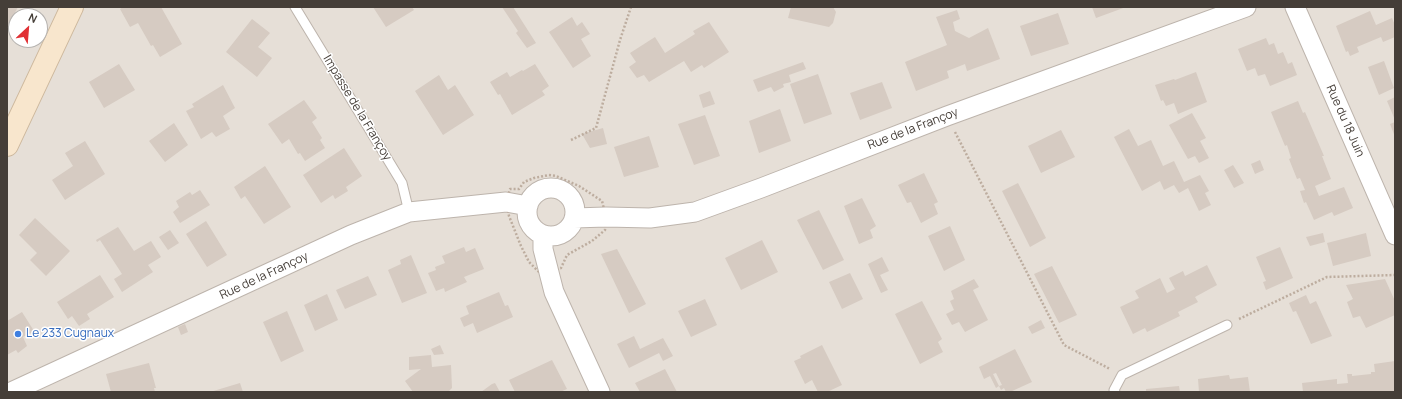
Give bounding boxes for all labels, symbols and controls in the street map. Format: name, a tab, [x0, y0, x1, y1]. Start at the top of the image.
north arrow	[8, 8, 48, 48]
text: N	[26, 9, 40, 26]
street label: Impasse de la Françoy	[320, 53, 394, 163]
street label: Rue du 18 Juin	[1323, 83, 1367, 159]
street label: Rue de la Françoy	[866, 105, 960, 153]
street label: Rue de la Françoy	[217, 249, 311, 303]
place label: Le 233 Cugnaux	[26, 327, 114, 341]
marker: Le 233 Cugnaux	[13, 329, 23, 339]

